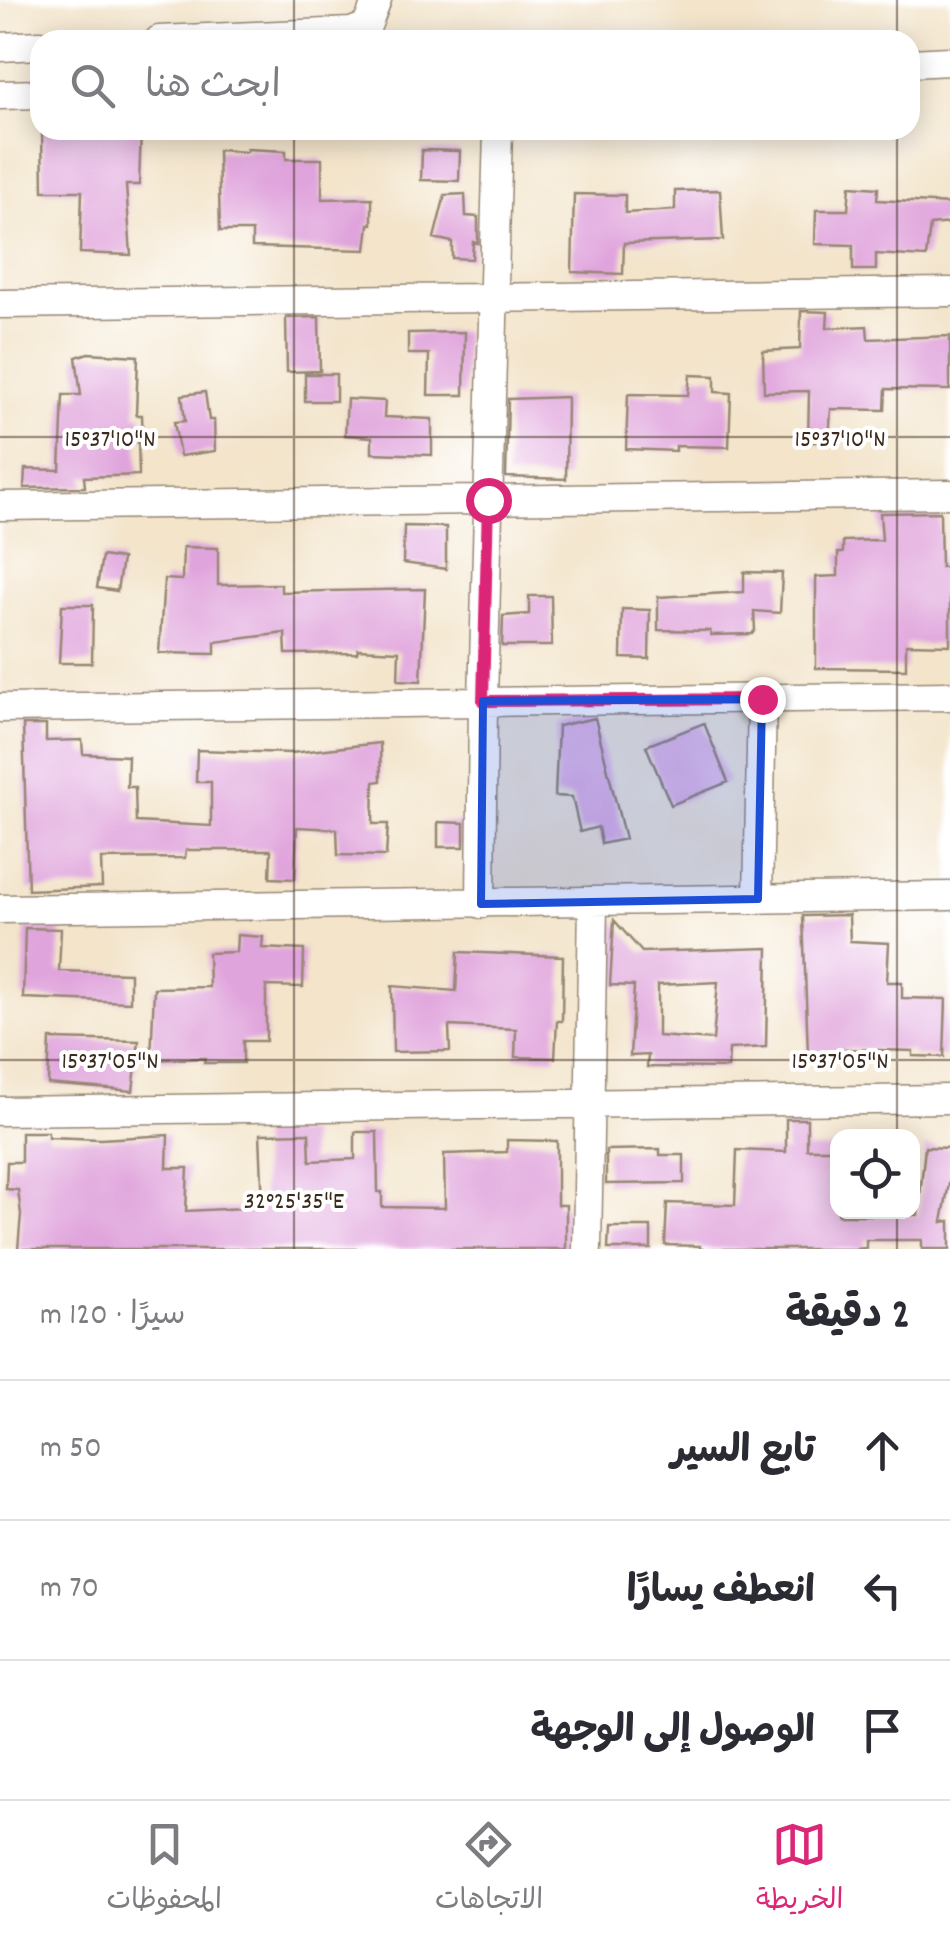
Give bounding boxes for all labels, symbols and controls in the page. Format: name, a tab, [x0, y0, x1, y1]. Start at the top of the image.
search box	[30, 30, 920, 140]
icon: search	[65, 58, 120, 113]
text: ابحث هنا	[145, 61, 281, 116]
text: 15°37'10"N	[64, 423, 156, 459]
text: 15°37'10"N	[794, 423, 886, 459]
route start	[466, 478, 512, 524]
route end	[740, 677, 786, 723]
text: 15°37'05"N	[61, 1045, 159, 1081]
text: 15°37'05"N	[791, 1045, 889, 1081]
map controls	[830, 1129, 920, 1219]
button: locate	[830, 1129, 920, 1219]
text: 32°25'35"E	[244, 1185, 345, 1221]
text: 2 دقيقة	[785, 1288, 910, 1348]
text: سيرًا · 120 m	[40, 1294, 185, 1340]
icon: ahead	[855, 1423, 910, 1478]
text: تابع السير	[671, 1426, 815, 1481]
text: 50 m	[40, 1427, 102, 1473]
icon: left	[855, 1563, 910, 1618]
text: انعطف يسارًا	[627, 1566, 815, 1621]
text: 70 m	[40, 1567, 99, 1613]
icon: arrive	[855, 1703, 910, 1758]
text: الوصول إلى الوجهة	[530, 1706, 815, 1761]
tab: المحفوظات	[107, 1817, 222, 1923]
tab: الاتجاهات	[435, 1817, 543, 1923]
tab: الخريطة	[756, 1817, 843, 1923]

